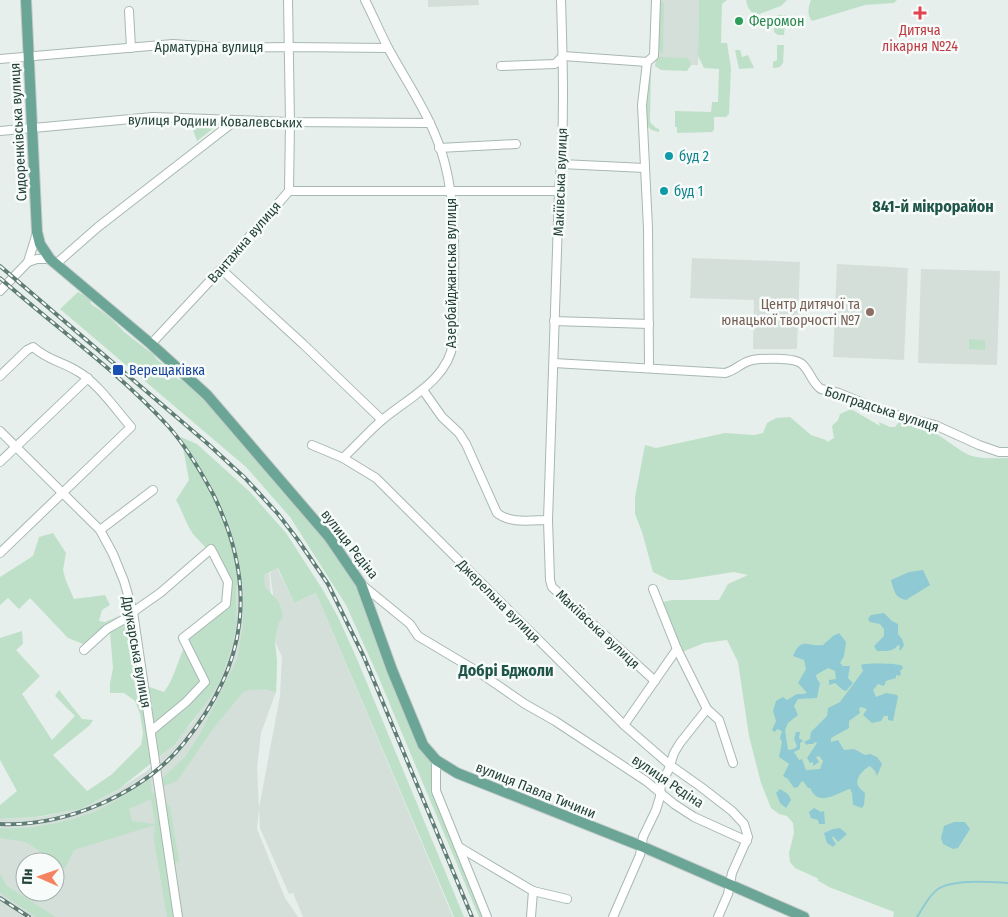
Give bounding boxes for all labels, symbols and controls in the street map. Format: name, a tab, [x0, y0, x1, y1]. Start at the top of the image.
marker: Дитяча лікарня №24	[913, 6, 927, 20]
place label: Феромон	[749, 13, 804, 30]
marker: Феромон	[733, 15, 745, 27]
place label: Дитяча лікарня №24	[882, 22, 958, 55]
street label: Арматурна вулиця	[155, 39, 263, 56]
street label: Сидоренківська вулиця	[6, 62, 31, 202]
street label: вулиця Родини Ковалевських	[128, 111, 303, 132]
street label: Макіївська вулиця	[550, 127, 571, 237]
place label: буд 2	[679, 148, 709, 165]
marker: буд 2	[663, 150, 675, 162]
place label: буд 1	[674, 183, 703, 200]
marker: буд 1	[658, 185, 670, 197]
district label: 841-й мікрорайон	[872, 197, 994, 216]
street label: Вантажна вулиця	[204, 198, 284, 287]
street label: Азербайджанська вулиця	[443, 198, 460, 348]
place label: Центр дитячої та юнацької творчості №7	[721, 296, 860, 329]
marker: Центр дитячої та юнацької творчості №7	[864, 306, 876, 318]
place label: Верещаківка	[129, 362, 205, 379]
marker: Верещаківка	[111, 363, 125, 377]
street label: Болградська вулиця	[822, 383, 941, 436]
street label: вулиця Рєдіна	[317, 506, 382, 582]
street label: Джерельна вулиця	[453, 555, 544, 647]
street label: Макіївська вулиця	[552, 586, 643, 673]
street label: Друкарська вулиця	[118, 594, 155, 709]
district label: Добрі Бджоли	[458, 661, 553, 680]
street label: вулиця Рєдіна	[628, 751, 707, 812]
street label: вулиця Павла Тичини	[473, 759, 598, 822]
north arrow	[15, 852, 65, 902]
text: Пн	[19, 868, 36, 885]

